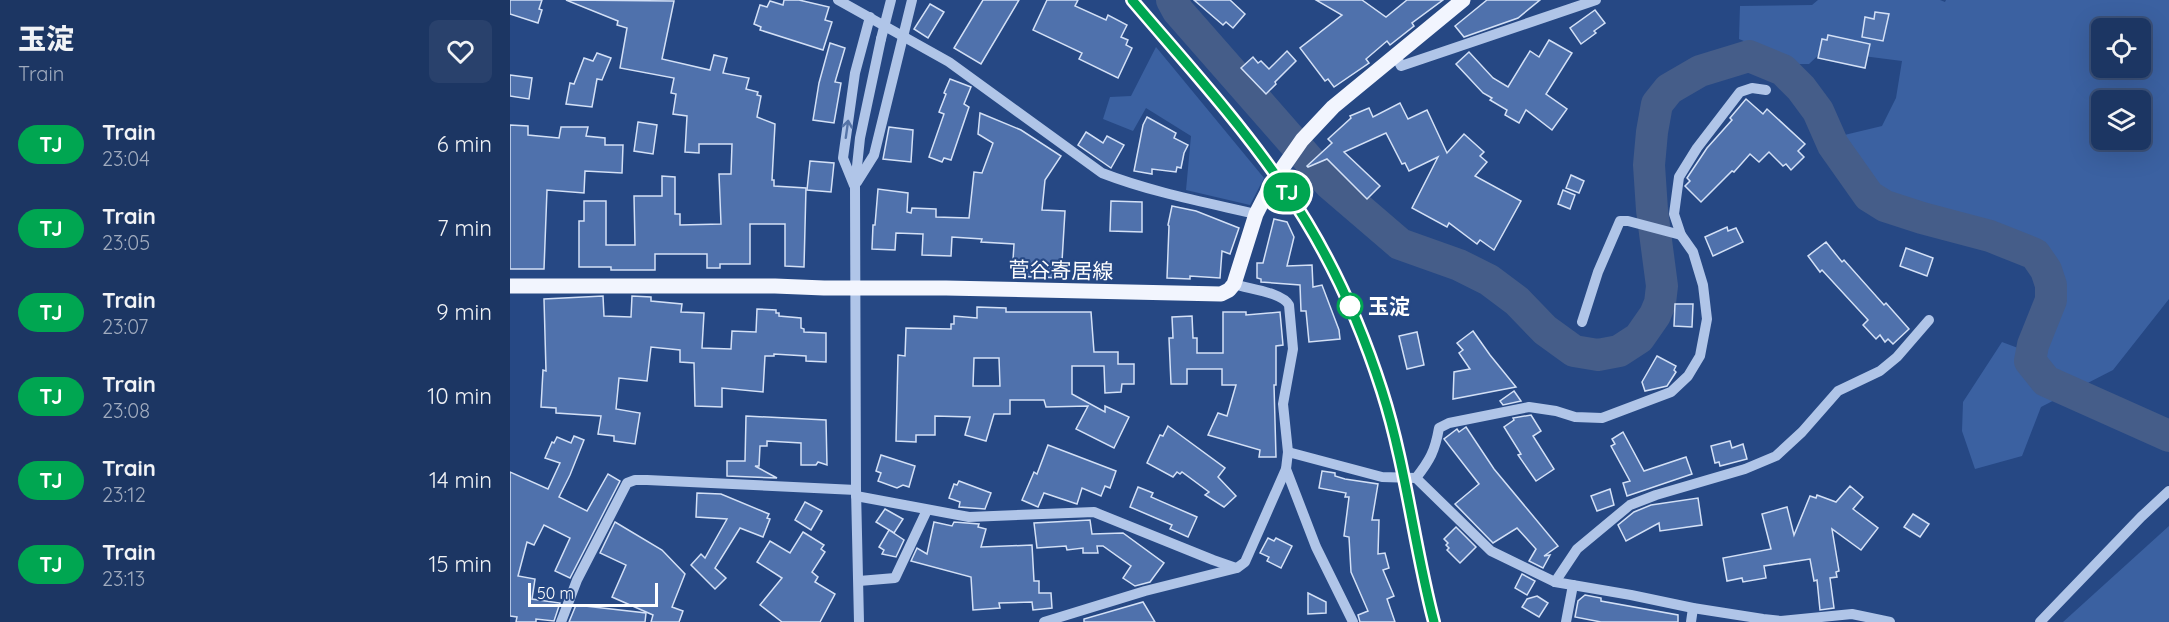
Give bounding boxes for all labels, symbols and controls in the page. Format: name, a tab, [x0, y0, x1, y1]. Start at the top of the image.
map controls	[2091, 18, 2151, 150]
button: locate	[2091, 18, 2151, 78]
button: heart	[429, 20, 492, 83]
text: 玉淀	[18, 21, 74, 56]
text: Train	[18, 61, 64, 86]
button: layers	[2091, 90, 2151, 150]
text: Train	[102, 118, 156, 146]
one-way arrow	[841, 120, 852, 140]
text: 6 min	[437, 130, 492, 158]
text: TJ	[39, 131, 63, 157]
text: 23:04	[102, 146, 150, 171]
line badge: TJ	[1260, 172, 1314, 212]
text: TJ	[1275, 179, 1299, 205]
text: Train	[102, 202, 156, 230]
text: 7 min	[437, 214, 492, 242]
text: TJ	[39, 215, 63, 241]
text: 23:05	[102, 230, 150, 255]
street label: 菅谷寄居線	[1008, 256, 1114, 284]
text: Train	[102, 286, 156, 314]
marker: 玉淀	[1337, 293, 1363, 319]
place label: 玉淀	[1368, 293, 1410, 319]
text: 9 min	[436, 298, 492, 326]
text: TJ	[39, 299, 63, 325]
text: 23:07	[102, 314, 148, 339]
text: Train	[102, 370, 156, 398]
text: 10 min	[427, 382, 492, 410]
text: TJ	[39, 383, 63, 409]
text: 23:08	[102, 398, 150, 423]
text: Train	[102, 454, 156, 482]
text: 14 min	[429, 466, 492, 494]
text: TJ	[39, 467, 63, 493]
text: 23:12	[102, 482, 146, 507]
text: Train	[102, 538, 156, 566]
text: 15 min	[428, 550, 492, 578]
text: TJ	[39, 551, 63, 577]
text: 23:13	[102, 566, 145, 591]
scale bar	[528, 580, 658, 608]
text: 50 m	[537, 583, 574, 603]

